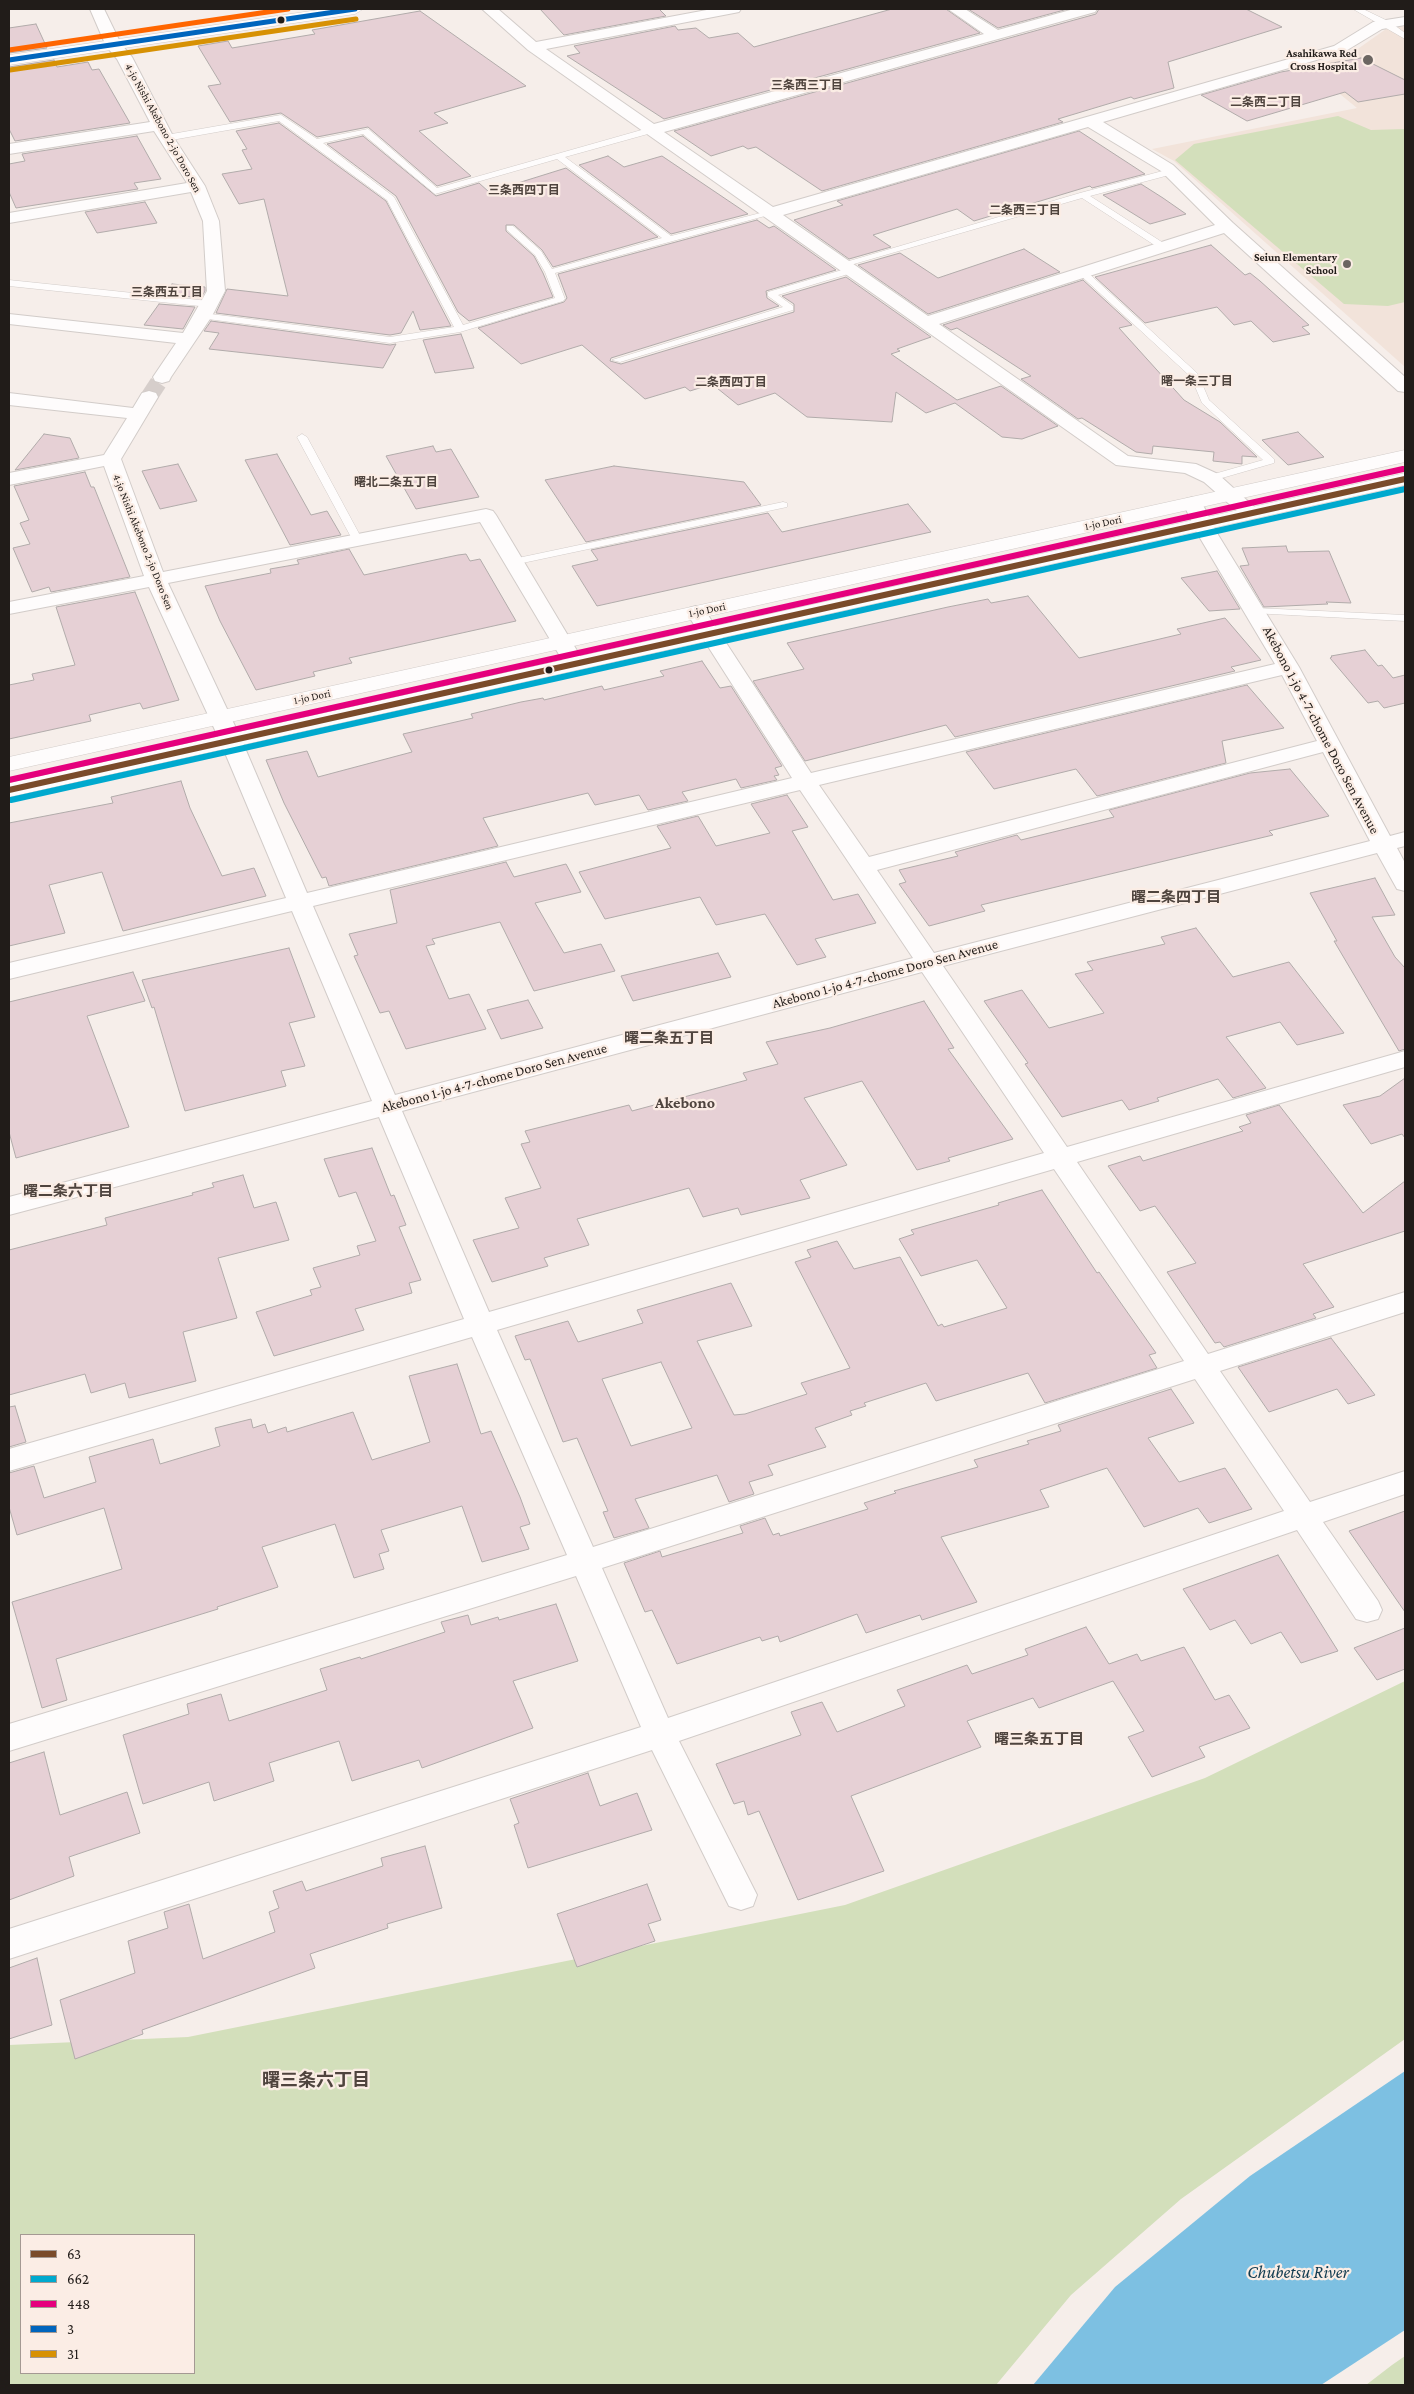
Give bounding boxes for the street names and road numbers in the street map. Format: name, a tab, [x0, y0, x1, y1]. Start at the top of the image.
street label: 4-jo Nishi Akebono 2-jo Doro Sen	[122, 61, 204, 195]
street label: 4-jo Nishi Akebono 2-jo Doro Sen	[110, 472, 176, 612]
street label: 1-jo Dori	[1083, 513, 1123, 533]
street label: 1-jo Dori	[687, 600, 727, 620]
street label: Akebono 1-jo 4-7-chome Doro Sen Avenue	[1259, 623, 1383, 837]
street label: 1-jo Dori	[292, 687, 332, 707]
street label: Akebono 1-jo 4-7-chome Doro Sen Avenue	[770, 936, 1000, 1012]
street label: Akebono 1-jo 4-7-chome Doro Sen Avenue	[379, 1040, 609, 1116]

